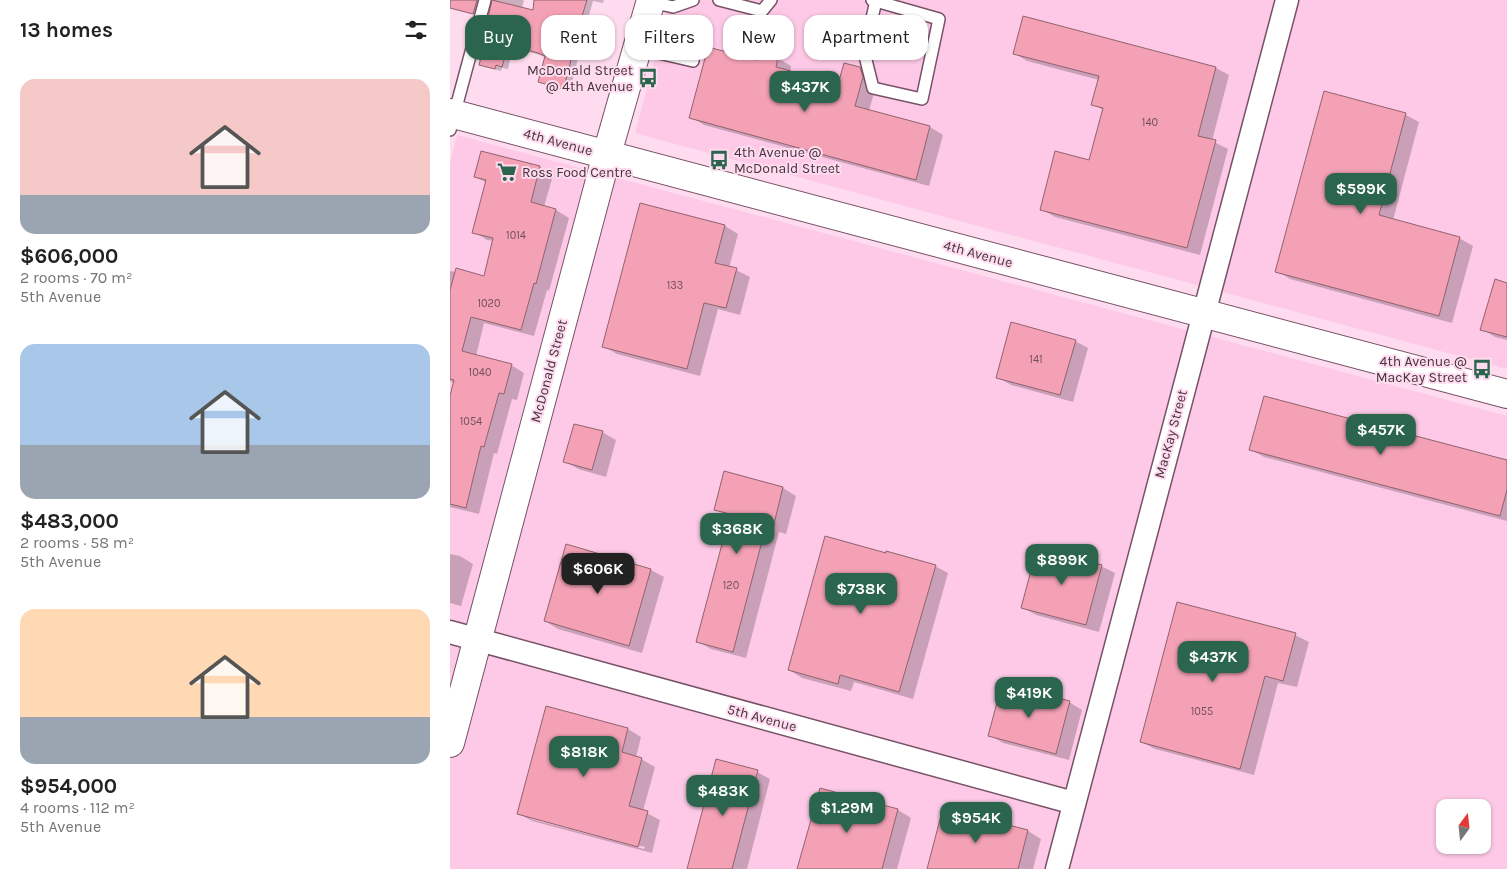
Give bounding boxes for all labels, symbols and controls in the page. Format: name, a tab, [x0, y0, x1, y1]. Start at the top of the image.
chip: Buy	[465, 15, 531, 60]
chip: Rent	[541, 15, 615, 60]
chip: Filters	[625, 15, 713, 60]
chip: New	[723, 15, 794, 60]
chip: Apartment	[804, 15, 928, 60]
icon: filters	[402, 16, 430, 44]
text: 13 homes	[20, 18, 113, 42]
place label: McDonald Street @ 4th Avenue	[527, 62, 633, 95]
bus stop icon: McDonald Street @ 4th Avenue	[637, 67, 659, 89]
pin: $437K	[770, 70, 840, 113]
text: $437K	[781, 77, 829, 96]
icon: home	[180, 112, 270, 202]
house number: 140	[1142, 116, 1158, 129]
street label: 4th Avenue	[522, 125, 594, 159]
place label: 4th Avenue @ McDonald Street	[734, 144, 840, 177]
bus stop icon: 4th Avenue @ McDonald Street	[708, 149, 730, 171]
supermarket icon: Ross Food Centre	[496, 161, 518, 183]
place label: Ross Food Centre	[522, 164, 632, 181]
pin: $599K	[1326, 172, 1396, 215]
text: $599K	[1336, 179, 1386, 198]
house number: 1014	[506, 229, 526, 242]
street label: 4th Avenue	[942, 237, 1014, 271]
text: $606,000	[20, 244, 118, 268]
text: 2 rooms · 70 m²	[20, 268, 132, 287]
house number: 133	[667, 279, 683, 292]
text: 5th Avenue	[20, 287, 101, 306]
house number: 1020	[477, 297, 501, 310]
street label: McDonald Street	[527, 318, 571, 424]
house number: 141	[1029, 353, 1043, 366]
place label: 4th Avenue @ MacKay Street	[1376, 353, 1467, 386]
bus stop icon: 4th Avenue @ MacKay Street	[1471, 358, 1493, 380]
house number: 1040	[469, 366, 491, 379]
icon: home	[180, 377, 270, 467]
street label: MacKay Street	[1151, 388, 1191, 480]
pin: $457K	[1346, 414, 1416, 456]
house number: 1054	[460, 415, 482, 428]
text: $457K	[1357, 420, 1405, 439]
text: $483,000	[20, 509, 119, 533]
pin: $368K	[702, 512, 772, 555]
text: $368K	[711, 519, 763, 538]
text: 2 rooms · 58 m²	[20, 533, 134, 552]
pin: $899K	[1027, 544, 1097, 586]
text: $899K	[1036, 550, 1088, 569]
text: 5th Avenue	[20, 552, 101, 571]
pin: $606K	[563, 552, 633, 595]
text: $606K	[572, 559, 624, 578]
pin: $738K	[826, 572, 896, 615]
house number: 120	[723, 579, 739, 592]
text: $738K	[836, 579, 886, 598]
pin: $437K	[1178, 640, 1248, 683]
icon: home	[180, 642, 270, 732]
text: $437K	[1189, 647, 1237, 666]
pin: $419K	[994, 676, 1064, 719]
text: $419K	[1006, 683, 1052, 702]
street label: 5th Avenue	[726, 701, 798, 735]
house number: 1055	[1191, 705, 1213, 718]
pin: $818K	[549, 736, 619, 778]
text: $818K	[560, 742, 608, 761]
text: $954,000	[20, 774, 117, 798]
pin: $483K	[688, 774, 758, 817]
text: $483K	[697, 781, 749, 800]
pin: $1.29M	[806, 792, 888, 834]
text: 4 rooms · 112 m²	[20, 798, 135, 817]
text: $1.29M	[820, 798, 874, 817]
north arrow	[1436, 799, 1491, 854]
map controls	[1436, 799, 1491, 854]
pin: $954K	[941, 802, 1011, 844]
text: $954K	[951, 808, 1001, 827]
text: 5th Avenue	[20, 817, 101, 836]

